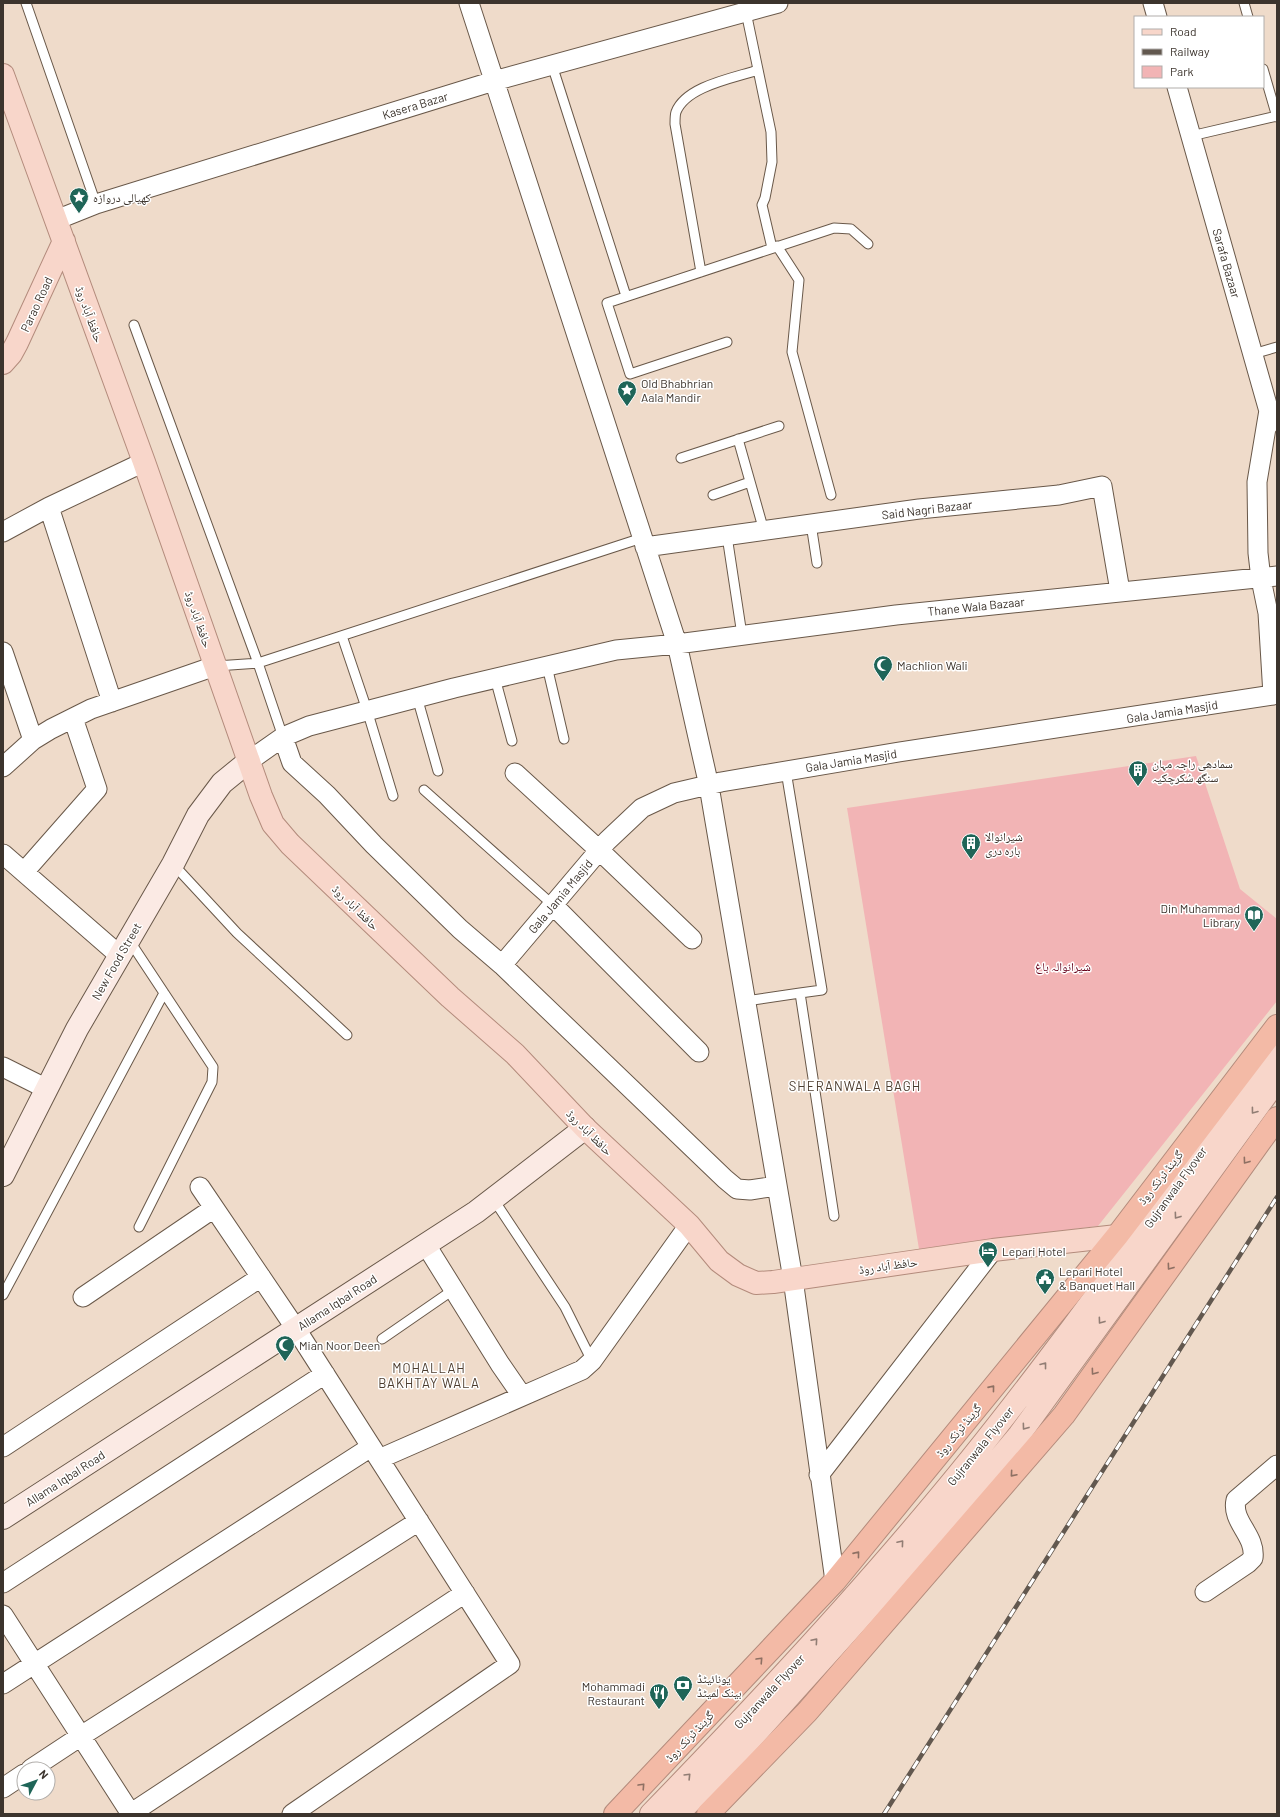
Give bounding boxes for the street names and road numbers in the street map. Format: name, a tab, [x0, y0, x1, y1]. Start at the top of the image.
street label: Kasera Bazar	[380, 88, 450, 122]
street label: Sarafa Bazaar	[1210, 227, 1244, 300]
street label: Parao Road	[17, 274, 55, 334]
street label: حافظ آباد روڈ	[72, 284, 107, 345]
street label: Said Nagri Bazaar	[881, 496, 974, 522]
street label: حافظ آباد روڈ	[181, 589, 215, 650]
street label: Thane Wala Bazaar	[927, 594, 1026, 618]
street label: Gala Jamia Masjid	[1125, 697, 1219, 725]
street label: Gala Jamia Masjid	[804, 746, 898, 774]
street label: Gala Jamia Masjid	[525, 856, 595, 936]
street label: حافظ آباد روڈ	[329, 881, 382, 934]
street label: New Food Street	[88, 920, 144, 1002]
street label: حافظ آباد روڈ	[563, 1106, 616, 1159]
street label: Gujranwala Flyover	[1141, 1143, 1210, 1230]
street label: گرینڈ ٹرنک روڈ	[1135, 1147, 1186, 1208]
street label: حافظ آباد روڈ	[858, 1254, 919, 1277]
street label: Allama Iqbal Road	[295, 1271, 379, 1333]
street label: گرینڈ ٹرنک روڈ	[932, 1400, 985, 1460]
street label: Gujranwala Flyover	[944, 1403, 1016, 1488]
street label: Allama Iqbal Road	[23, 1447, 107, 1509]
street label: Gujranwala Flyover	[731, 1650, 808, 1731]
street label: گرینڈ ٹرنک روڈ	[662, 1708, 717, 1765]

